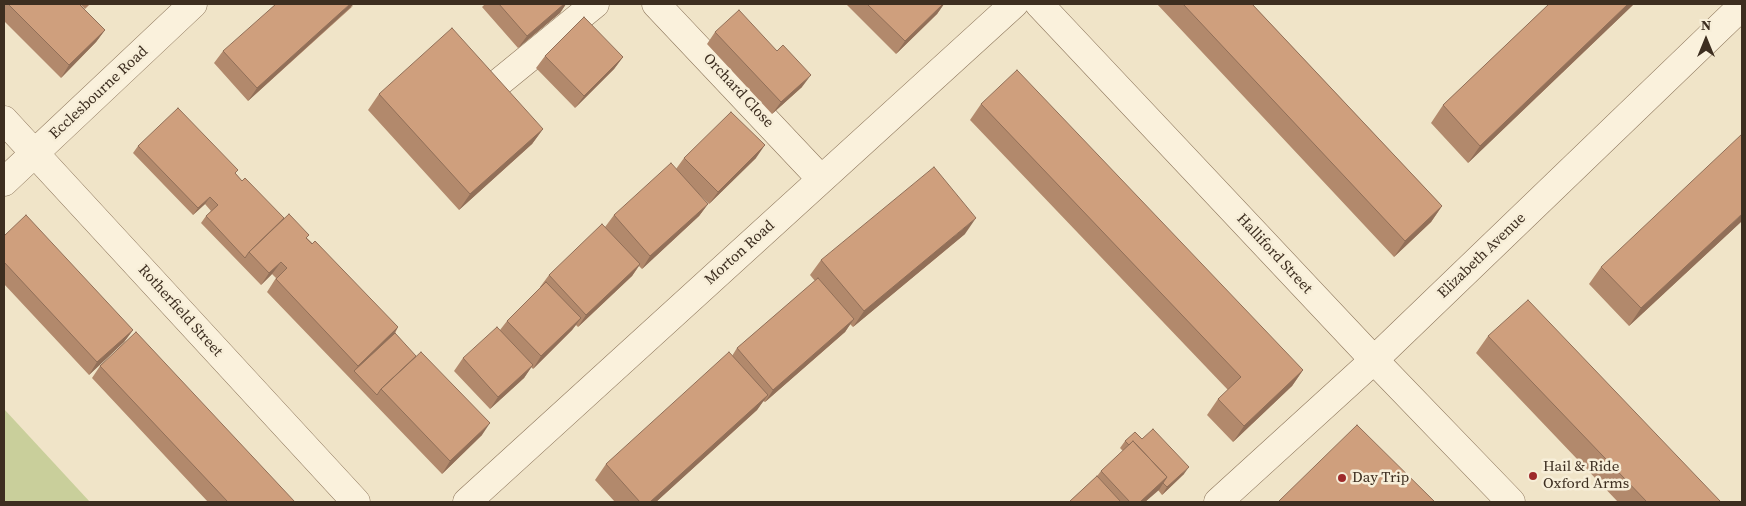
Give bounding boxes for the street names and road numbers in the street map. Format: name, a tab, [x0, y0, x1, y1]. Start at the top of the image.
street label: Ecclesbourne Road	[46, 43, 152, 143]
street label: Orchard Close	[699, 50, 777, 132]
street label: Elizabeth Avenue	[1434, 209, 1530, 303]
street label: Halliford Street	[1232, 210, 1316, 298]
street label: Morton Road	[701, 217, 779, 289]
street label: Rotherfield Street	[134, 261, 226, 361]

